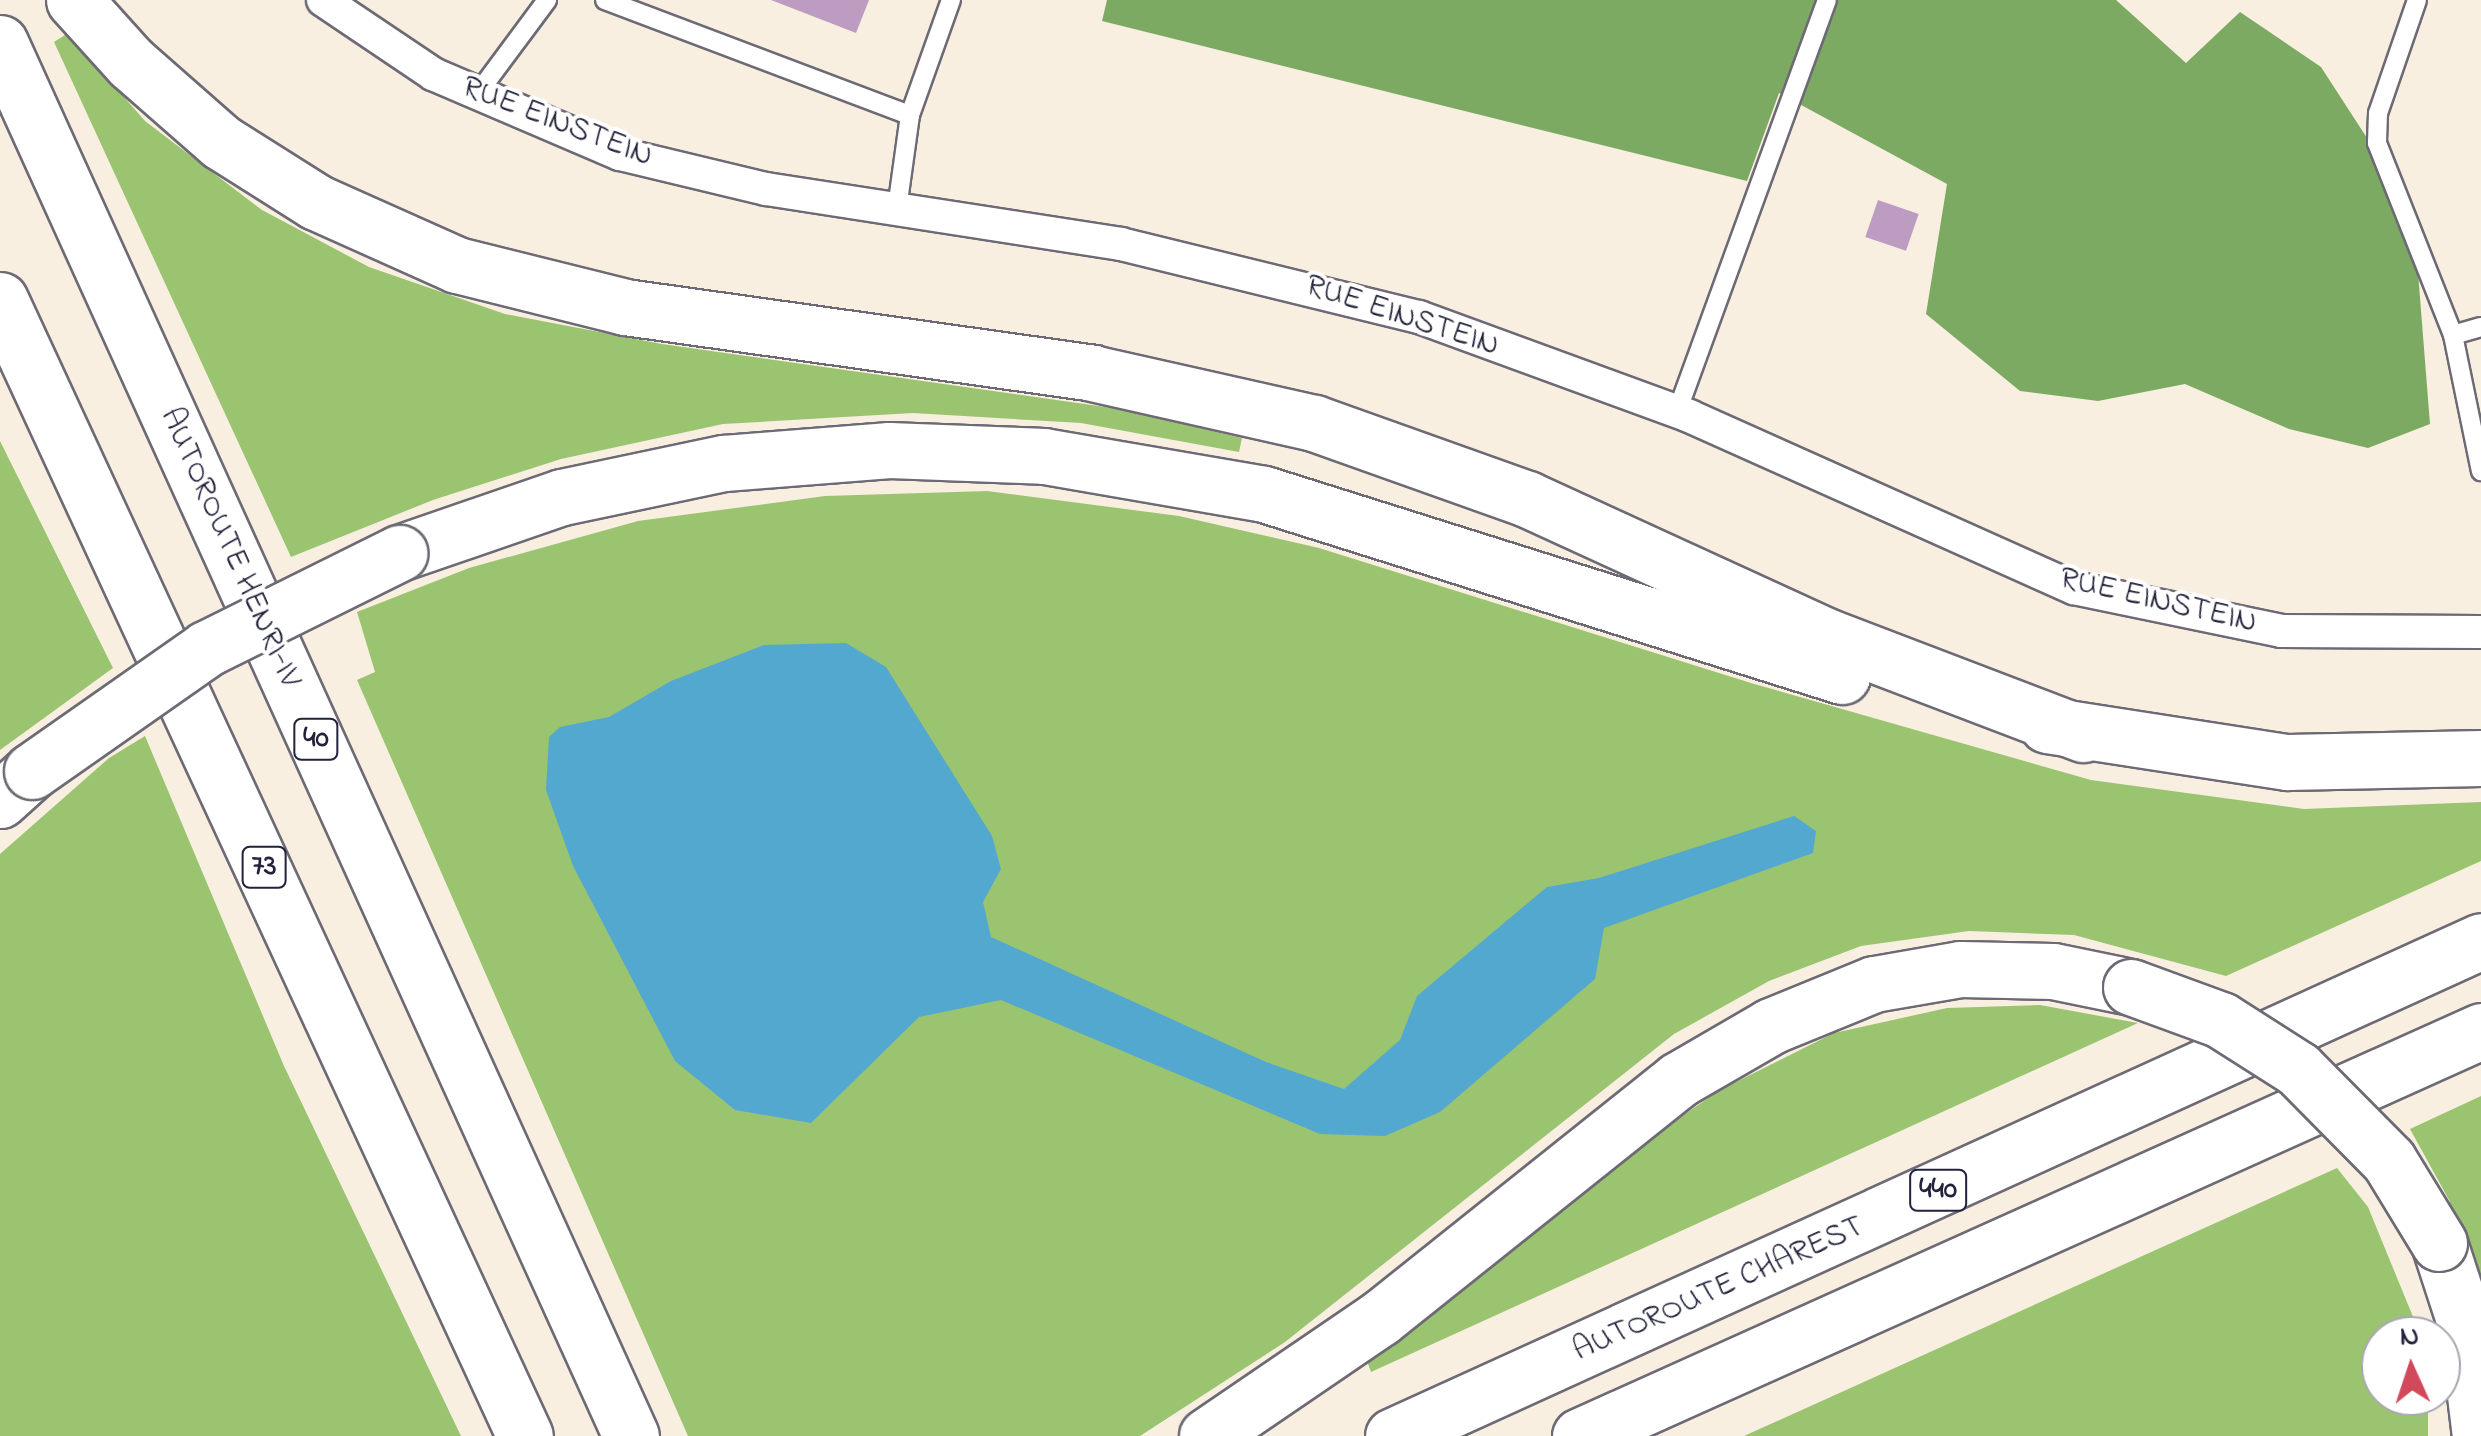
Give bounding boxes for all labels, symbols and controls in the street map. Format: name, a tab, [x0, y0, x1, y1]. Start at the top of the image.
street label: RUE EINSTEIN	[456, 69, 658, 177]
street label: RUE EINSTEIN	[1300, 268, 1504, 366]
street label: AUTOROUTE HENRI-IV	[150, 402, 308, 694]
street label: RUE EINSTEIN	[2056, 561, 2260, 643]
road number: 40	[291, 714, 341, 764]
road number: 73	[242, 842, 286, 892]
road number: 440	[1908, 1165, 1968, 1215]
street label: AUTOROUTE CHAREST	[1568, 1209, 1870, 1371]
north arrow	[2361, 1316, 2461, 1416]
text: N	[2399, 1317, 2420, 1359]

